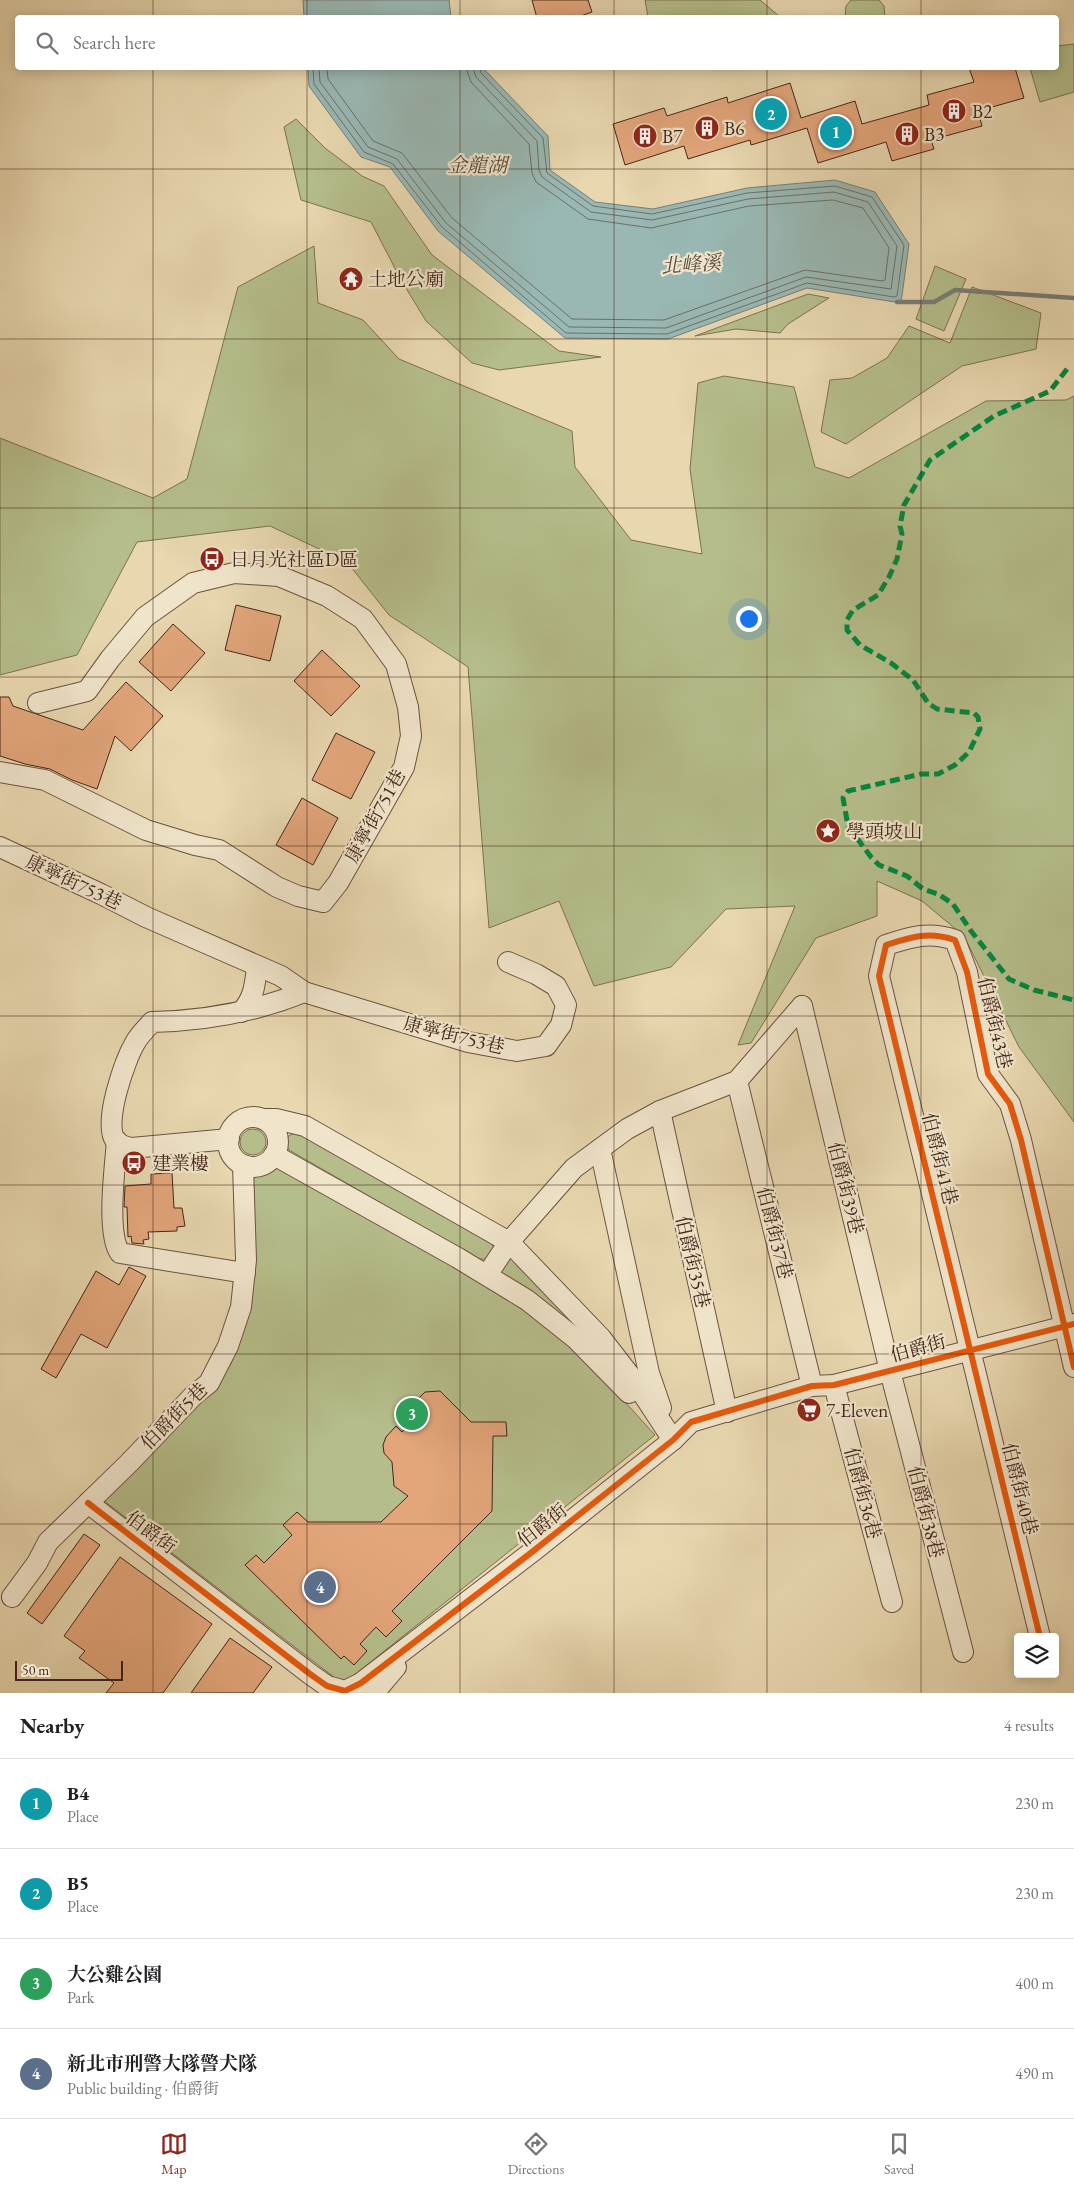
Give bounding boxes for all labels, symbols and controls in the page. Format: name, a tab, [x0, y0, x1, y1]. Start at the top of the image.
search box	[15, 15, 1059, 70]
icon: search	[33, 29, 61, 57]
text: Search here	[73, 30, 155, 55]
pin: 2	[755, 95, 787, 133]
building icon: B2	[941, 98, 967, 124]
place label: B2	[972, 99, 992, 124]
pin: 1	[820, 113, 852, 151]
building icon: B6	[694, 115, 720, 141]
place label: B6	[724, 116, 744, 141]
building icon: B3	[894, 121, 920, 147]
place label: B3	[924, 122, 944, 147]
building icon: B7	[632, 123, 658, 149]
place label: B7	[662, 124, 683, 149]
water label: 金龍湖	[447, 152, 510, 178]
water label: 北峰溪	[660, 249, 724, 279]
temple icon: 土地公廟	[338, 266, 364, 292]
place label: 土地公廟	[368, 267, 444, 292]
bus stop icon: 日月光社區D區	[199, 546, 225, 572]
place label: 日月光社區D區	[230, 547, 358, 572]
your location	[736, 606, 762, 632]
street label: 康寧街751巷	[339, 765, 411, 867]
place icon: 學頭坡山	[815, 818, 841, 844]
place label: 學頭坡山	[846, 819, 922, 844]
street label: 康寧街753巷	[22, 849, 126, 915]
street label: 伯爵街43巷	[972, 974, 1018, 1072]
street label: 康寧街753巷	[401, 1010, 507, 1060]
street label: 伯爵街41巷	[916, 1110, 964, 1208]
street label: 伯爵街39巷	[822, 1139, 870, 1237]
bus stop icon: 建業樓	[121, 1150, 147, 1176]
place label: 建業樓	[152, 1151, 209, 1176]
street label: 伯爵街37巷	[751, 1184, 799, 1282]
street label: 伯爵街35巷	[670, 1213, 716, 1311]
street label: 伯爵街	[887, 1329, 949, 1367]
street label: 伯爵街5巷	[135, 1377, 213, 1455]
pin: 3	[396, 1395, 428, 1433]
supermarket icon: 7-Eleven	[796, 1397, 822, 1423]
place label: 7-Eleven	[826, 1398, 888, 1423]
street label: 伯爵街40巷	[996, 1440, 1044, 1538]
street label: 伯爵街36巷	[839, 1444, 887, 1542]
street label: 伯爵街38巷	[902, 1463, 950, 1561]
street label: 伯爵街	[512, 1498, 572, 1552]
street label: 伯爵街	[121, 1505, 181, 1559]
pin: 4	[304, 1568, 336, 1606]
map controls	[1014, 1633, 1059, 1678]
button: layers	[1014, 1633, 1059, 1678]
scale bar	[15, 1658, 122, 1681]
text: 50 m	[22, 1661, 49, 1679]
text: Nearby	[20, 1712, 84, 1739]
text: 4 results	[1004, 1715, 1054, 1736]
text: B4	[67, 1781, 89, 1806]
text: 1	[32, 1793, 40, 1814]
text: 230 m	[1015, 1793, 1054, 1814]
text: Place	[67, 1806, 99, 1827]
text: B5	[67, 1871, 89, 1896]
text: 2	[32, 1883, 40, 1904]
text: 230 m	[1015, 1883, 1054, 1904]
text: Place	[67, 1896, 99, 1917]
text: 大公雞公園	[67, 1962, 162, 1987]
text: 3	[32, 1973, 40, 1994]
text: 400 m	[1015, 1973, 1054, 1994]
text: Park	[67, 1987, 94, 2008]
text: 新北市刑警大隊警犬隊	[67, 2051, 257, 2076]
text: 4	[32, 2063, 40, 2084]
text: 490 m	[1015, 2063, 1054, 2084]
text: Public building · 伯爵街	[67, 2078, 219, 2099]
tab: Map	[160, 2130, 188, 2178]
tab: Directions	[508, 2130, 564, 2178]
tab: Saved	[884, 2130, 914, 2178]

